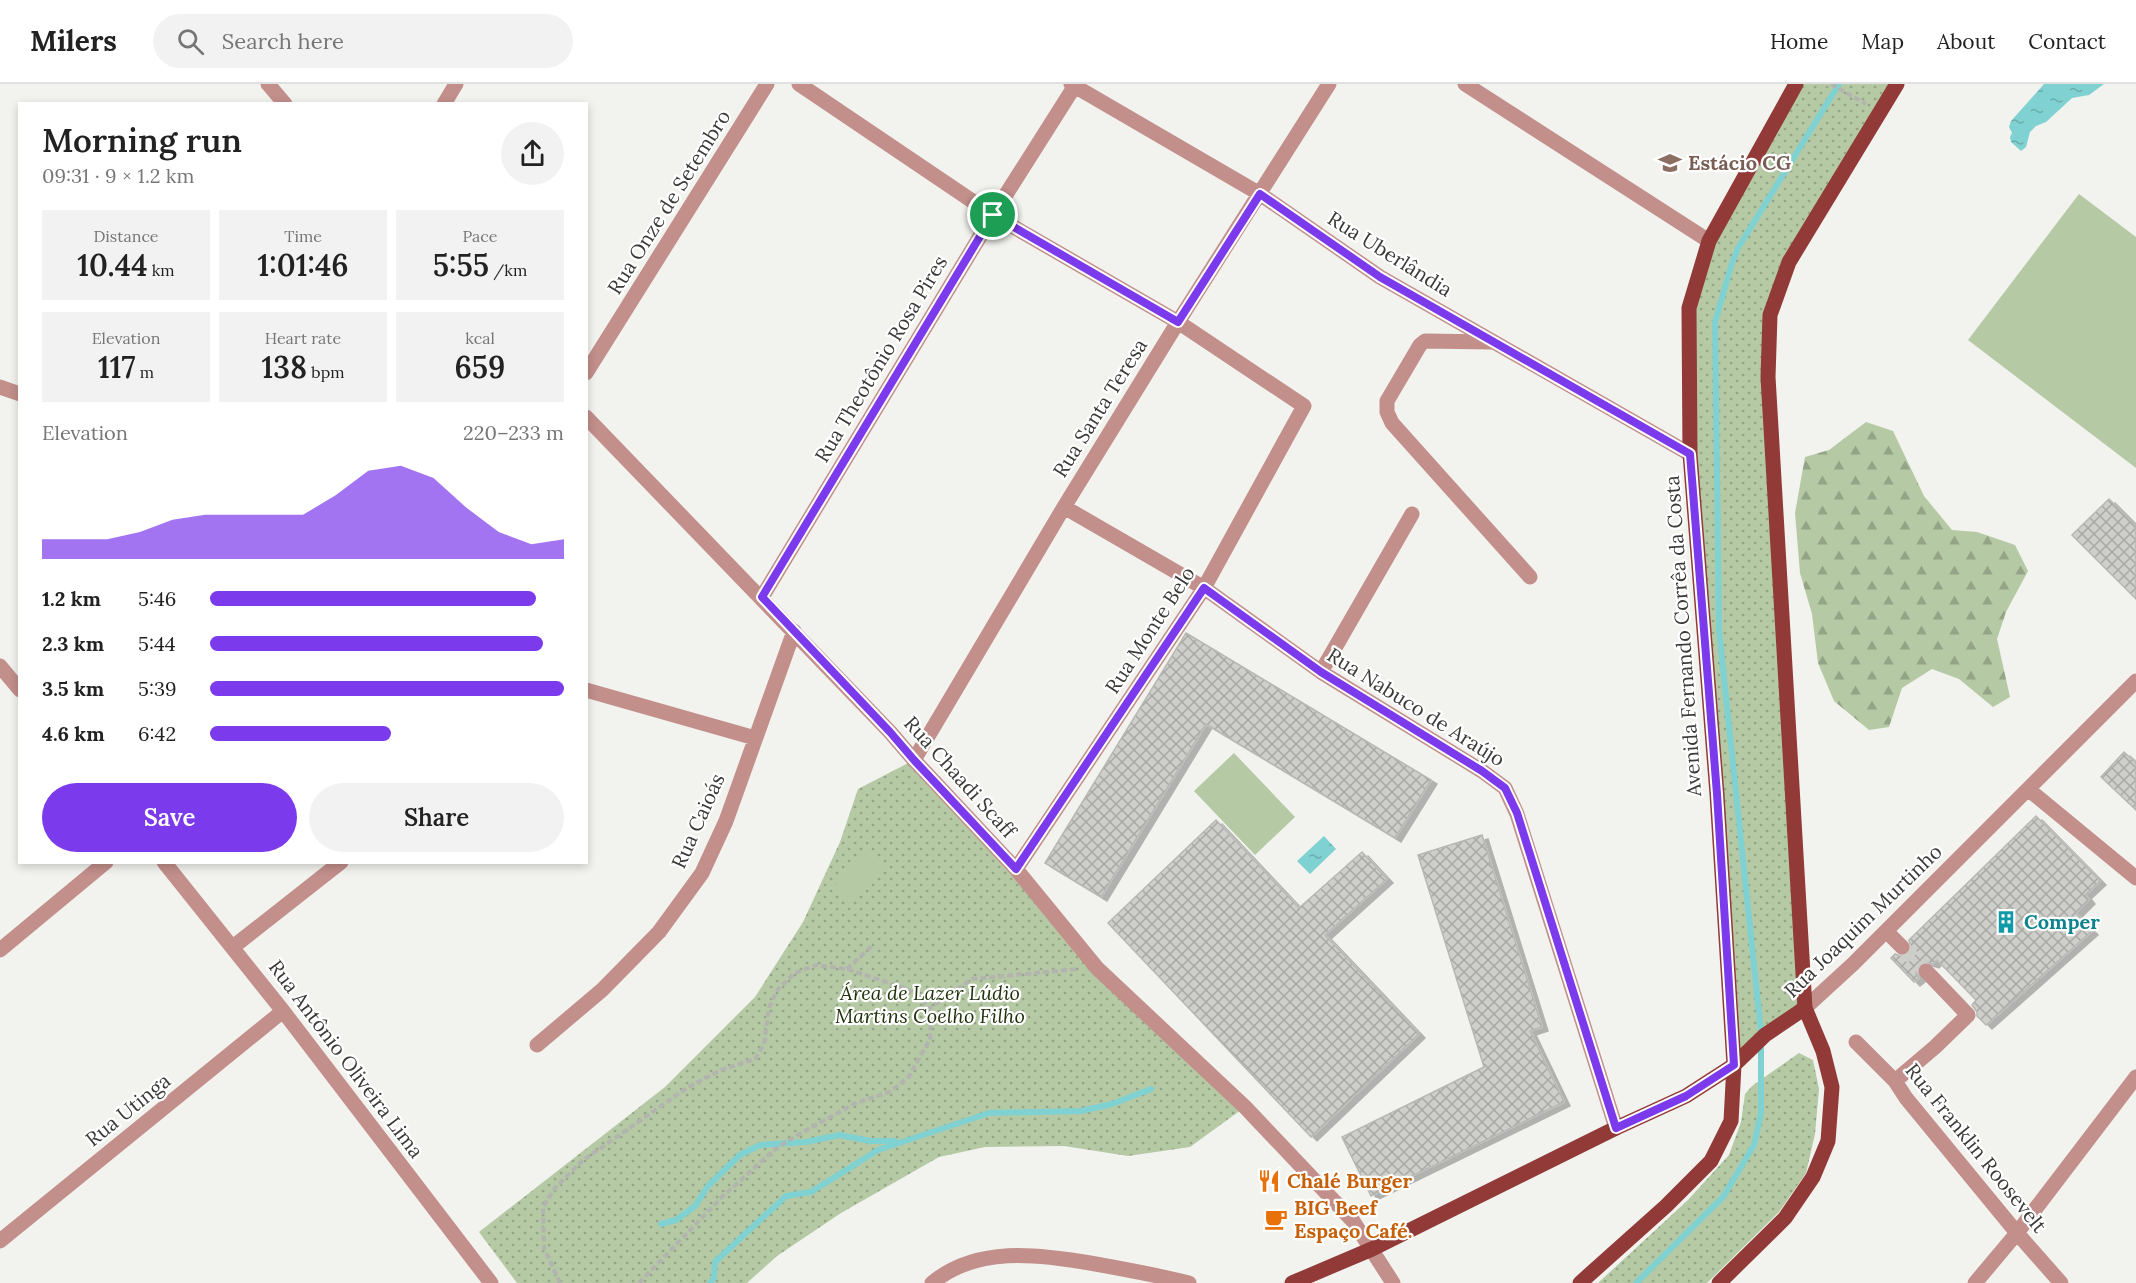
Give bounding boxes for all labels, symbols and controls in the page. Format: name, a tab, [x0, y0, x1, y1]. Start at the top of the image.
search box	[153, 14, 573, 68]
text: Milers	[30, 23, 117, 59]
icon: search	[174, 25, 207, 58]
text: Search here	[222, 27, 344, 55]
text: Home	[1770, 28, 1828, 55]
text: Map	[1861, 28, 1904, 55]
text: About	[1937, 28, 1995, 55]
text: Contact	[2028, 28, 2106, 55]
street label: Rua Onze de Setembro	[602, 105, 736, 299]
text: Morning run	[42, 119, 242, 161]
button: share	[501, 122, 564, 185]
school or university icon: Estácio CG	[1657, 150, 1683, 176]
place label: Estácio CG	[1688, 150, 1791, 175]
text: 09:31 · 9 × 1.2 km	[42, 163, 194, 188]
pin	[967, 189, 1018, 240]
icon: arrive	[976, 198, 1009, 231]
street label: Rua Uberlândia	[1323, 205, 1457, 302]
text: Distance	[93, 226, 159, 246]
text: Time	[284, 226, 322, 246]
text: Pace	[463, 226, 497, 246]
text: 10.44	[77, 246, 148, 284]
text: 1:01:46	[257, 246, 349, 284]
text: 5:55	[433, 246, 489, 284]
street label: Rua Theotônio Rosa Pires	[809, 251, 952, 467]
text: km	[148, 260, 175, 280]
text: /km	[489, 260, 527, 280]
text: Elevation	[92, 328, 160, 348]
text: Heart rate	[265, 328, 341, 348]
text: kcal	[465, 328, 495, 348]
street label: Rua Santa Teresa	[1047, 334, 1152, 482]
text: 117	[98, 348, 135, 386]
text: 138	[262, 348, 307, 386]
text: 659	[455, 348, 505, 386]
text: m	[135, 362, 154, 382]
text: bpm	[307, 362, 345, 382]
text: Elevation	[42, 420, 128, 445]
text: 220–233 m	[463, 420, 564, 445]
street label: Avenida Fernando Corrêa da Costa	[1659, 475, 1706, 798]
street label: Rua Monte Belo	[1099, 562, 1200, 698]
text: 1.2 km	[42, 586, 101, 611]
text: 5:46	[138, 586, 176, 611]
text: 2.3 km	[42, 631, 104, 656]
text: 5:44	[138, 631, 176, 656]
street label: Rua Nabuco de Araújo	[1323, 642, 1510, 771]
text: 3.5 km	[42, 676, 104, 701]
text: 5:39	[138, 676, 177, 701]
street label: Rua Chaadi Scaff	[899, 711, 1023, 844]
text: 4.6 km	[42, 721, 105, 746]
text: 6:42	[138, 721, 176, 746]
street label: Rua Caioás	[666, 769, 730, 872]
button: Save	[42, 783, 297, 852]
button: Share	[309, 783, 564, 852]
street label: Rua Joaquim Murtinho	[1779, 839, 1947, 1003]
building icon: Comper	[1993, 909, 2019, 935]
place label: Comper	[2024, 909, 2100, 934]
street label: Rua Antônio Oliveira Lima	[264, 955, 429, 1163]
park label: Área de Lazer Lúdio Martins Coelho Filho	[835, 980, 1025, 1028]
street label: Rua Franklin Roosevelt	[1900, 1058, 2053, 1238]
street label: Rua Utinga	[80, 1068, 175, 1151]
restaurant icon: Chalé Burger	[1256, 1168, 1282, 1194]
place label: Chalé Burger	[1287, 1168, 1413, 1193]
place label: BIG Beef Espaço Café.	[1294, 1195, 1412, 1243]
cafe icon: BIG Beef Espaço Café.	[1263, 1206, 1289, 1232]

